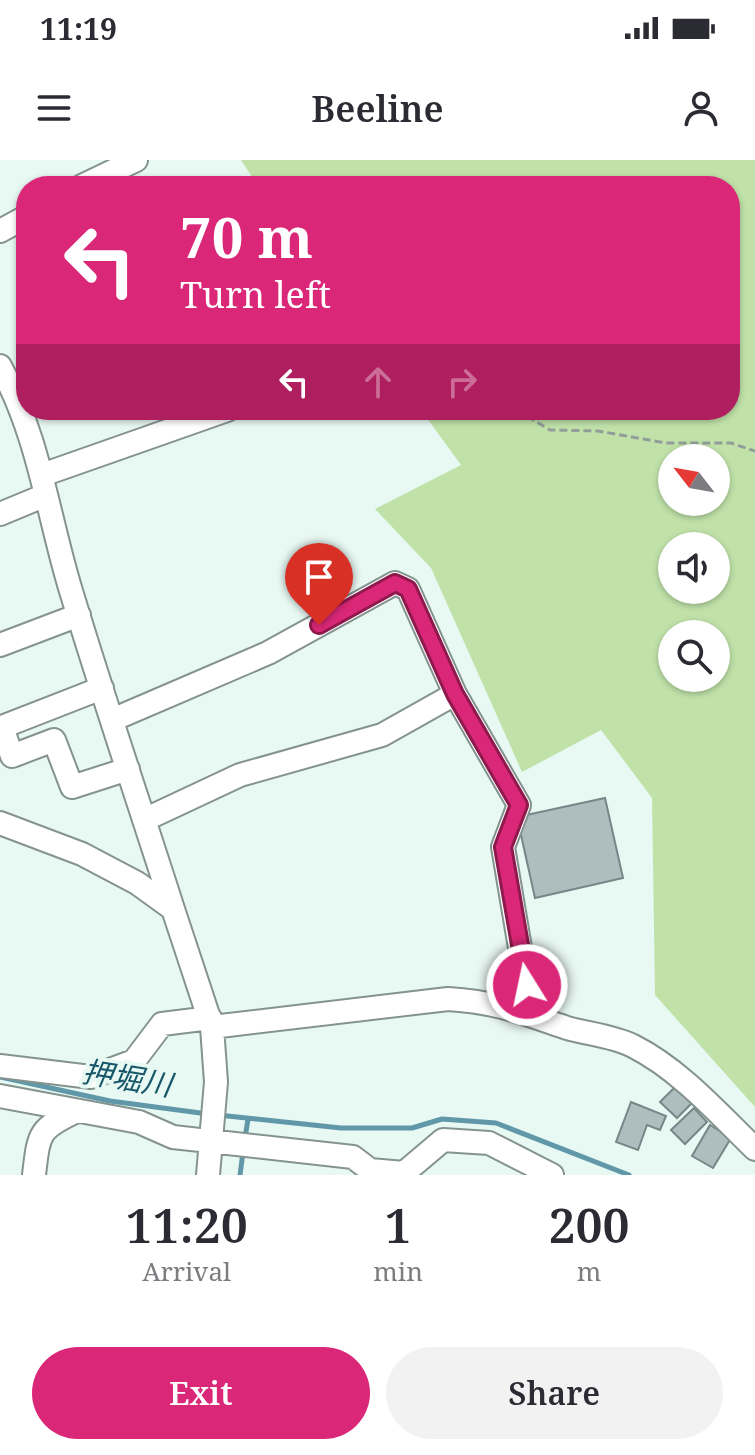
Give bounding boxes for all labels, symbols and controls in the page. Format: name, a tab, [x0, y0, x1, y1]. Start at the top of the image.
text: 11:19	[40, 8, 117, 49]
text: Beeline	[311, 84, 444, 133]
icon: menu	[32, 86, 76, 130]
icon: person	[679, 86, 723, 130]
text: 70 m	[180, 198, 313, 274]
icon: left	[48, 208, 152, 312]
text: Turn left	[180, 270, 331, 319]
icon: left	[272, 360, 316, 404]
icon: ahead	[356, 360, 400, 404]
icon: right	[440, 360, 484, 404]
north arrow	[658, 444, 730, 516]
map controls	[658, 444, 730, 692]
button: sound	[658, 532, 730, 604]
pin	[285, 543, 353, 625]
icon: arrive	[297, 555, 341, 599]
button: search	[658, 620, 730, 692]
position arrow	[485, 943, 569, 1027]
water label: 押堀川	[80, 1050, 178, 1105]
text: 11:20	[125, 1192, 248, 1257]
text: 1	[385, 1192, 412, 1257]
text: 200	[548, 1192, 630, 1257]
text: Arrival	[142, 1253, 231, 1289]
text: min	[373, 1253, 423, 1289]
text: m	[577, 1253, 601, 1289]
button: Exit	[32, 1347, 370, 1439]
button: Share	[386, 1347, 723, 1439]

